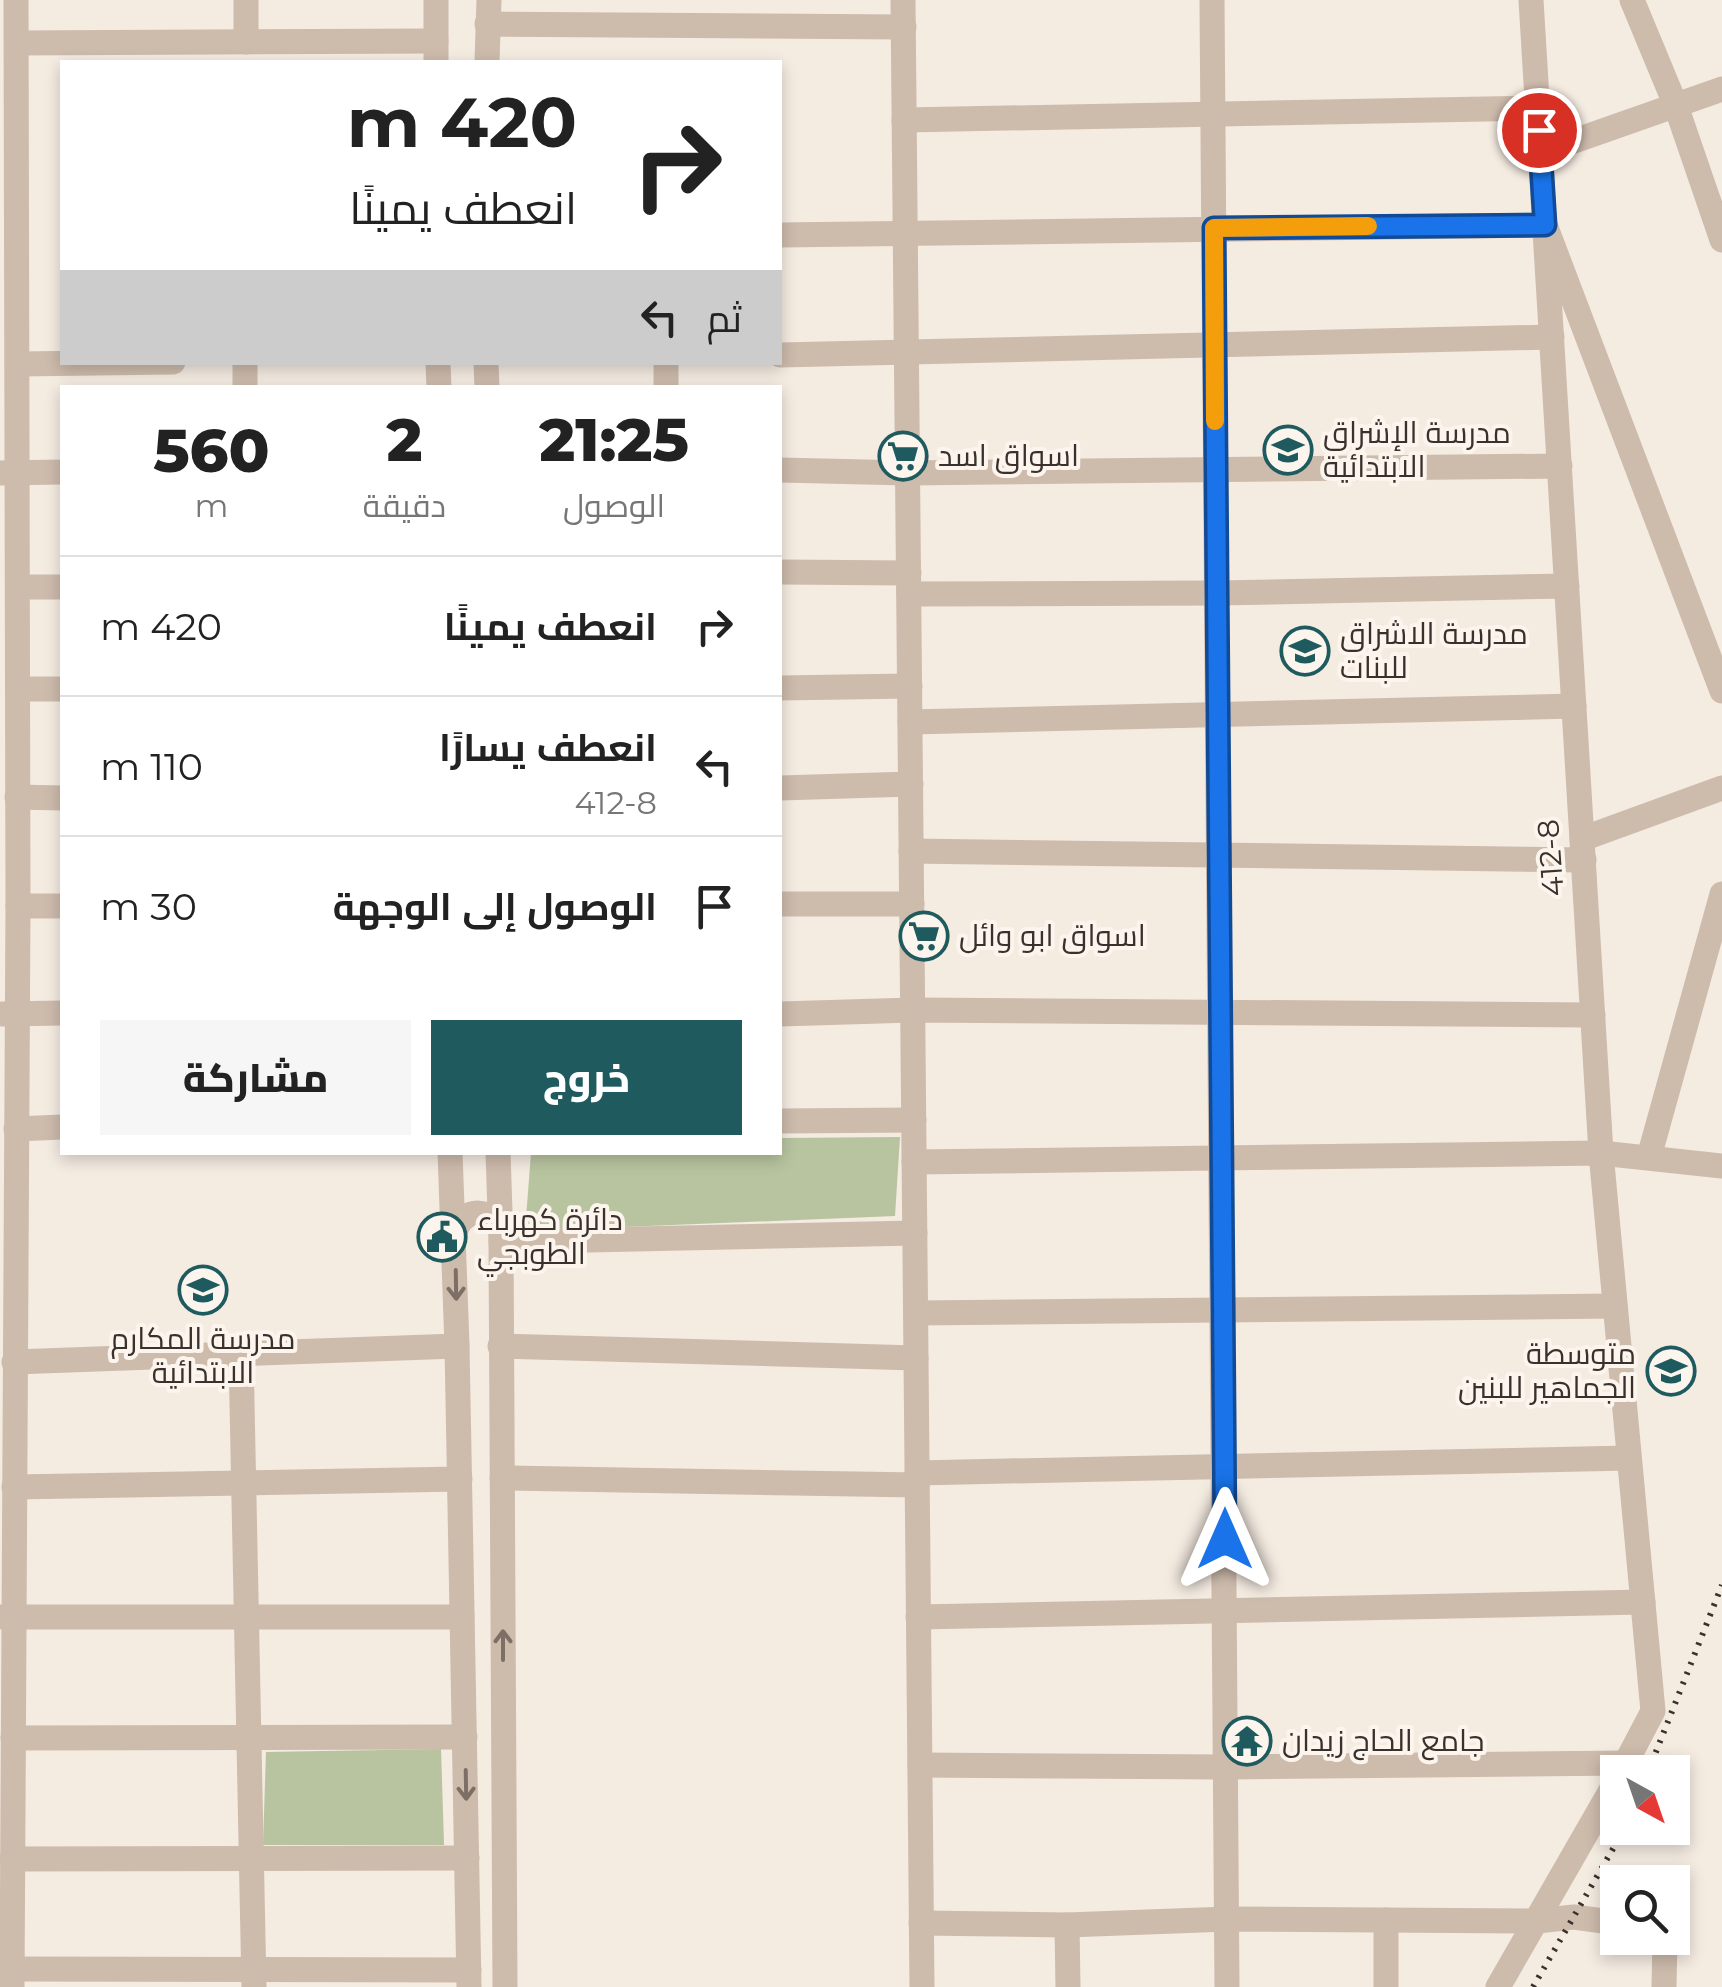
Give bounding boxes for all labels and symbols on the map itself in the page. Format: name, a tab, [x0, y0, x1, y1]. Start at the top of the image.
pin	[1497, 88, 1582, 173]
place label: مدرسة الإشراق الابتدائية	[1323, 414, 1511, 485]
school or university icon: مدرسة الإشراق الابتدائية	[1262, 424, 1314, 476]
supermarket icon: اسواق اسد	[877, 430, 929, 482]
place label: اسواق اسد	[938, 437, 1079, 474]
place label: مدرسة الاشراق للبنات	[1340, 615, 1528, 686]
school or university icon: مدرسة الاشراق للبنات	[1279, 625, 1331, 677]
street label: 412-8	[1529, 818, 1572, 898]
supermarket icon: اسواق ابو وائل	[898, 910, 950, 962]
place label: اسواق ابو وائل	[959, 917, 1146, 954]
place label: دائرة كهرباء الطوبجي	[477, 1201, 623, 1277]
public building icon: دائرة كهرباء الطوبجي	[416, 1211, 468, 1263]
school or university icon: مدرسة المكارم الابتدائية	[177, 1264, 229, 1316]
one-way arrow	[446, 1268, 465, 1300]
place label: مدرسة المكارم الابتدائية	[110, 1320, 296, 1391]
place label: متوسطة الجماهير للبنين	[1458, 1335, 1636, 1406]
school or university icon: متوسطة الجماهير للبنين	[1645, 1345, 1697, 1397]
position arrow	[1173, 1487, 1277, 1591]
one-way arrow	[494, 1629, 512, 1662]
temple icon: جامع الحاج زيدان	[1221, 1715, 1273, 1767]
place label: جامع الحاج زيدان	[1282, 1722, 1484, 1761]
north arrow	[1600, 1755, 1690, 1845]
one-way arrow	[456, 1768, 475, 1800]

